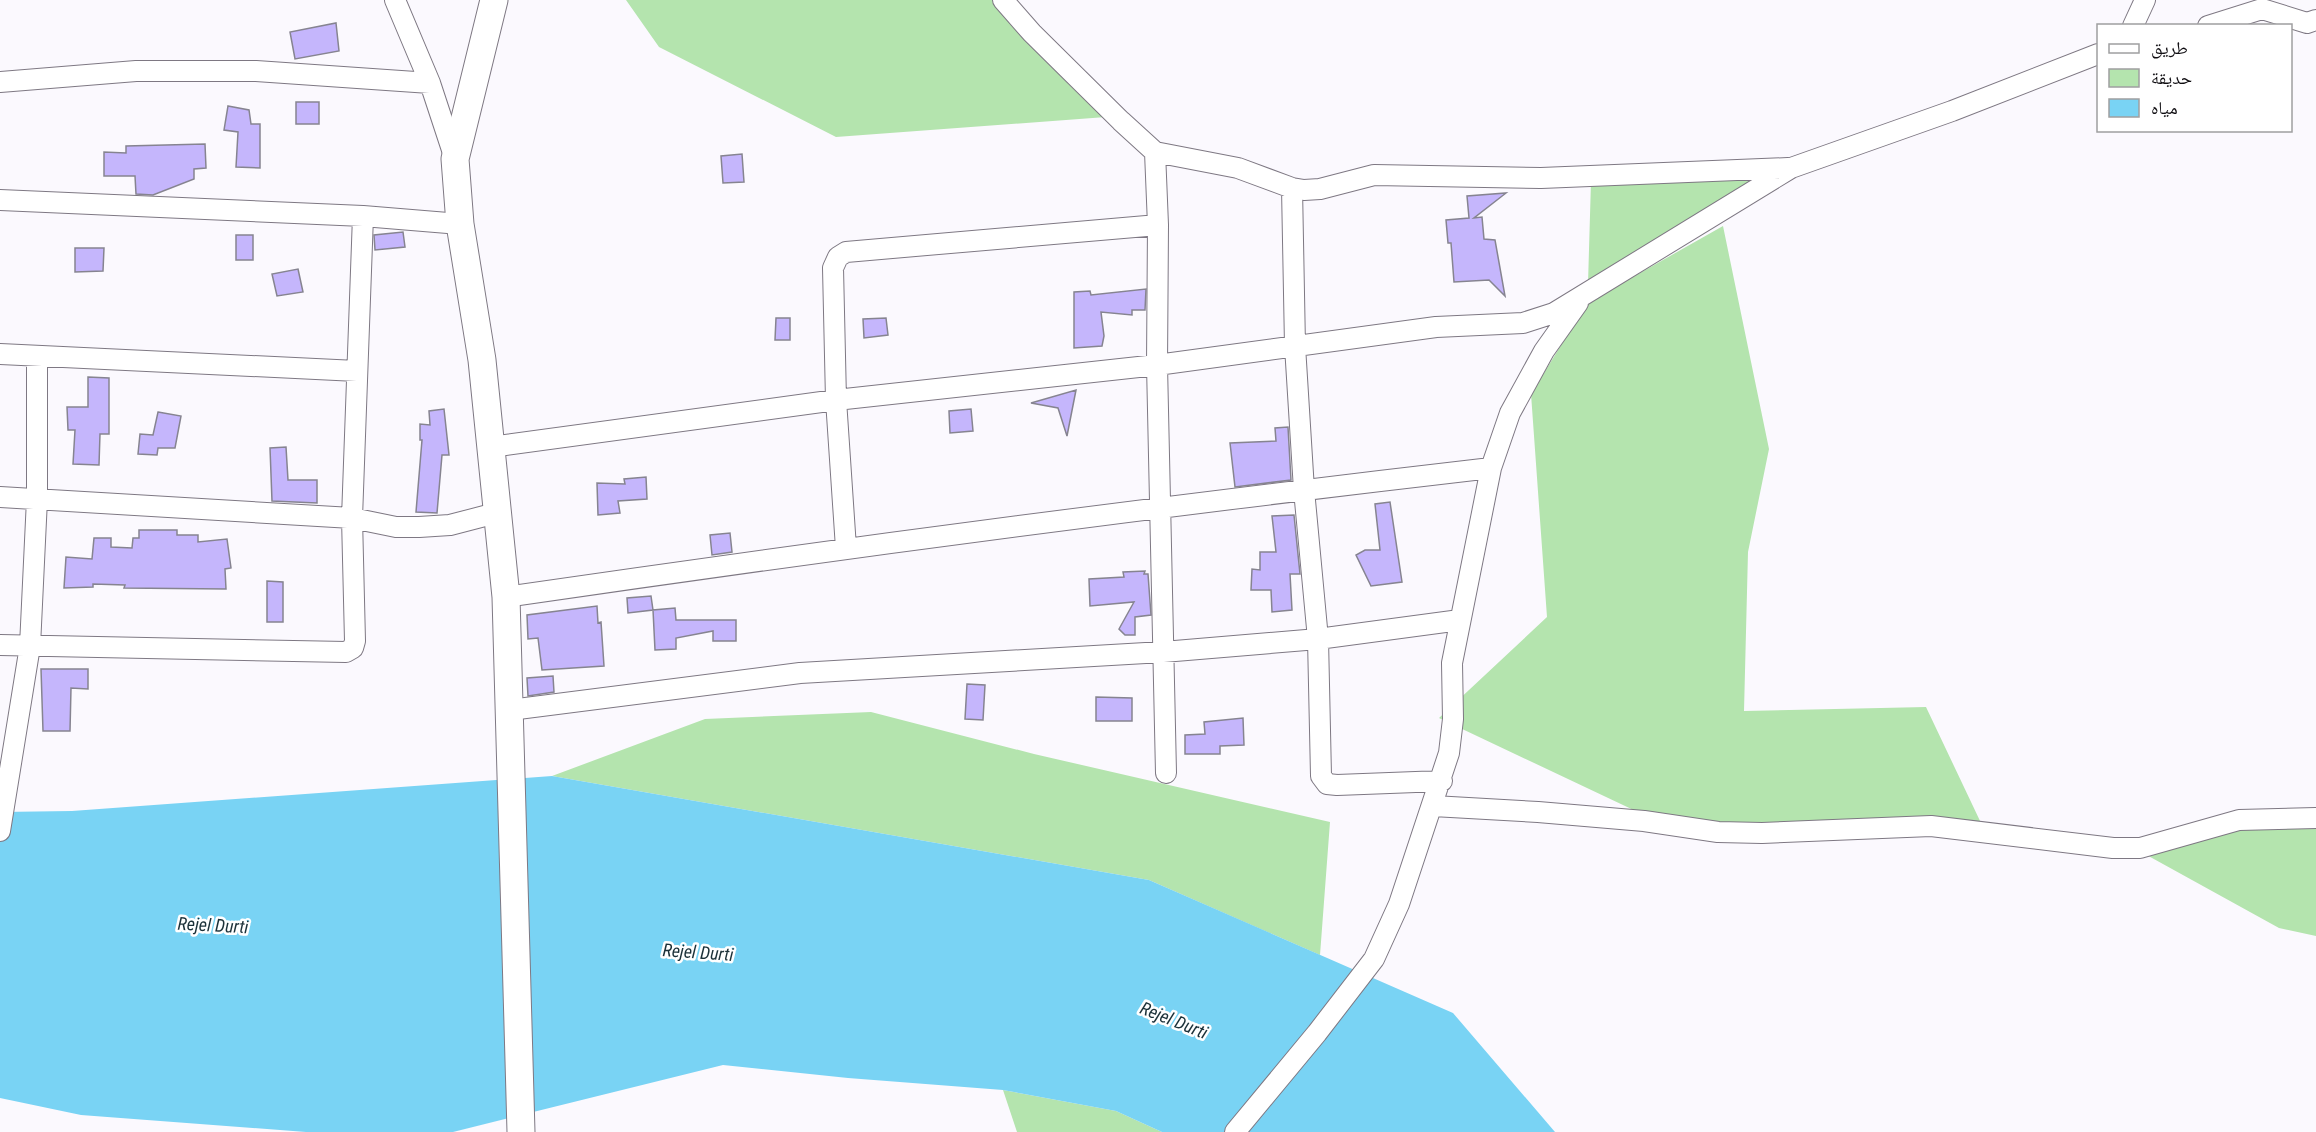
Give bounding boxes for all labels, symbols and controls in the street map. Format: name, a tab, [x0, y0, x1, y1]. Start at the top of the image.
legend	[2097, 24, 2292, 132]
text: طريق	[2151, 37, 2188, 59]
text: حديقة	[2151, 67, 2192, 88]
text: مياه	[2151, 97, 2178, 118]
water label: Rejel Durti	[177, 913, 250, 937]
water label: Rejel Durti	[662, 939, 735, 965]
water label: Rejel Durti	[1137, 997, 1212, 1043]

